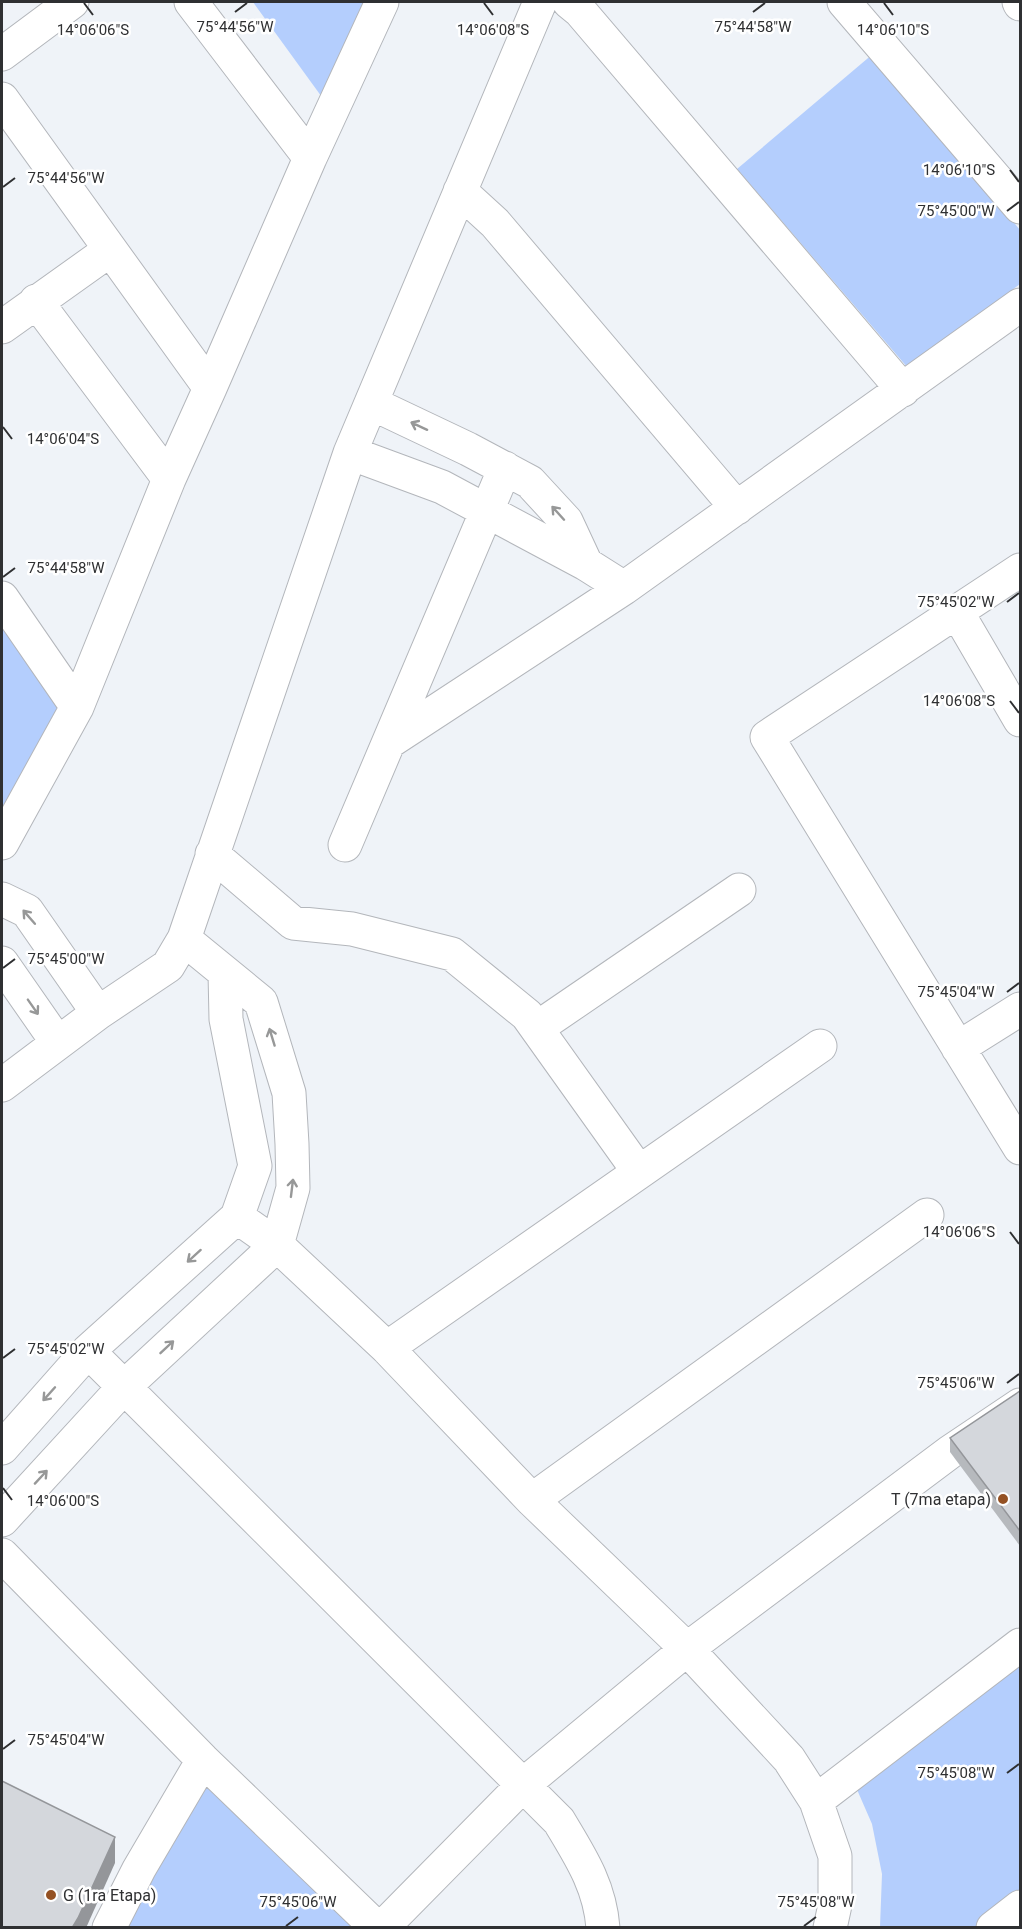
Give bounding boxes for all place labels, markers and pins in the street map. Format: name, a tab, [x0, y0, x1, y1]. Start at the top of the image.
place label: T (7ma etapa)	[891, 1490, 991, 1509]
marker: T (7ma etapa)	[996, 1492, 1010, 1506]
place label: G (1ra Etapa)	[63, 1886, 156, 1905]
marker: G (1ra Etapa)	[44, 1888, 58, 1902]

